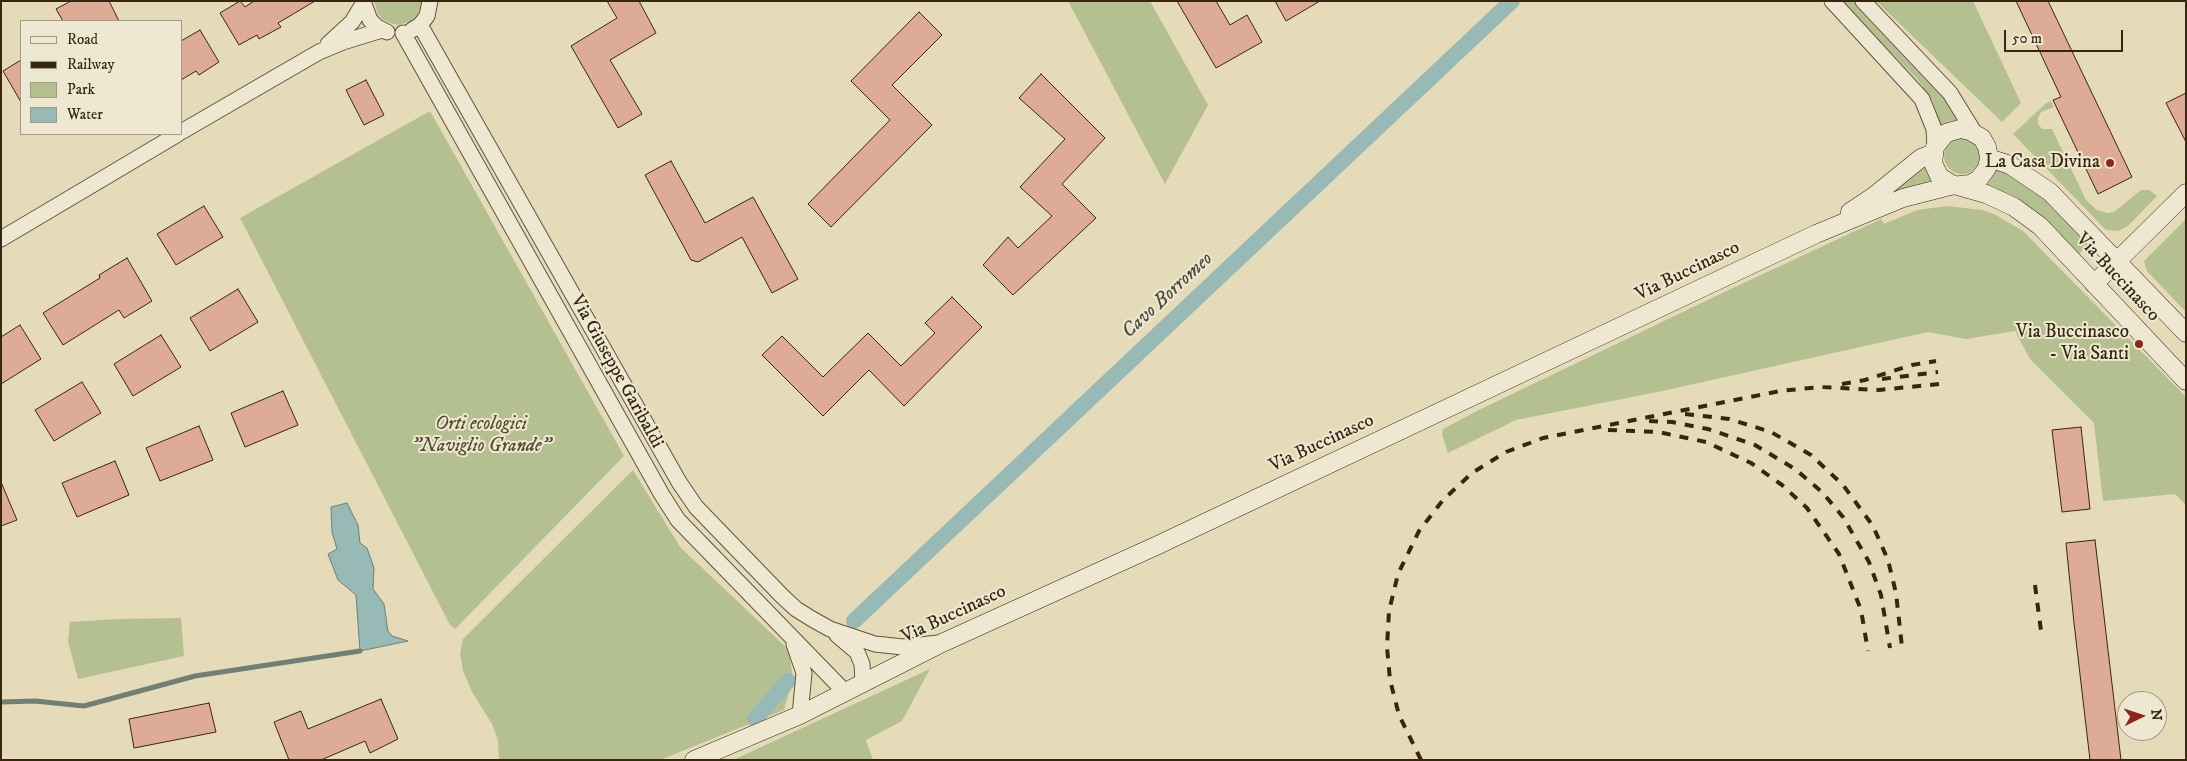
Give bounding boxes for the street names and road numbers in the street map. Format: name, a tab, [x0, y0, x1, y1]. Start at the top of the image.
street label: Via Buccinasco	[2070, 229, 2164, 327]
street label: Via Buccinasco	[1632, 237, 1744, 307]
street label: Via Giuseppe Garibaldi	[564, 291, 668, 453]
street label: Via Buccinasco	[1266, 410, 1378, 478]
street label: Via Buccinasco	[898, 581, 1010, 649]

